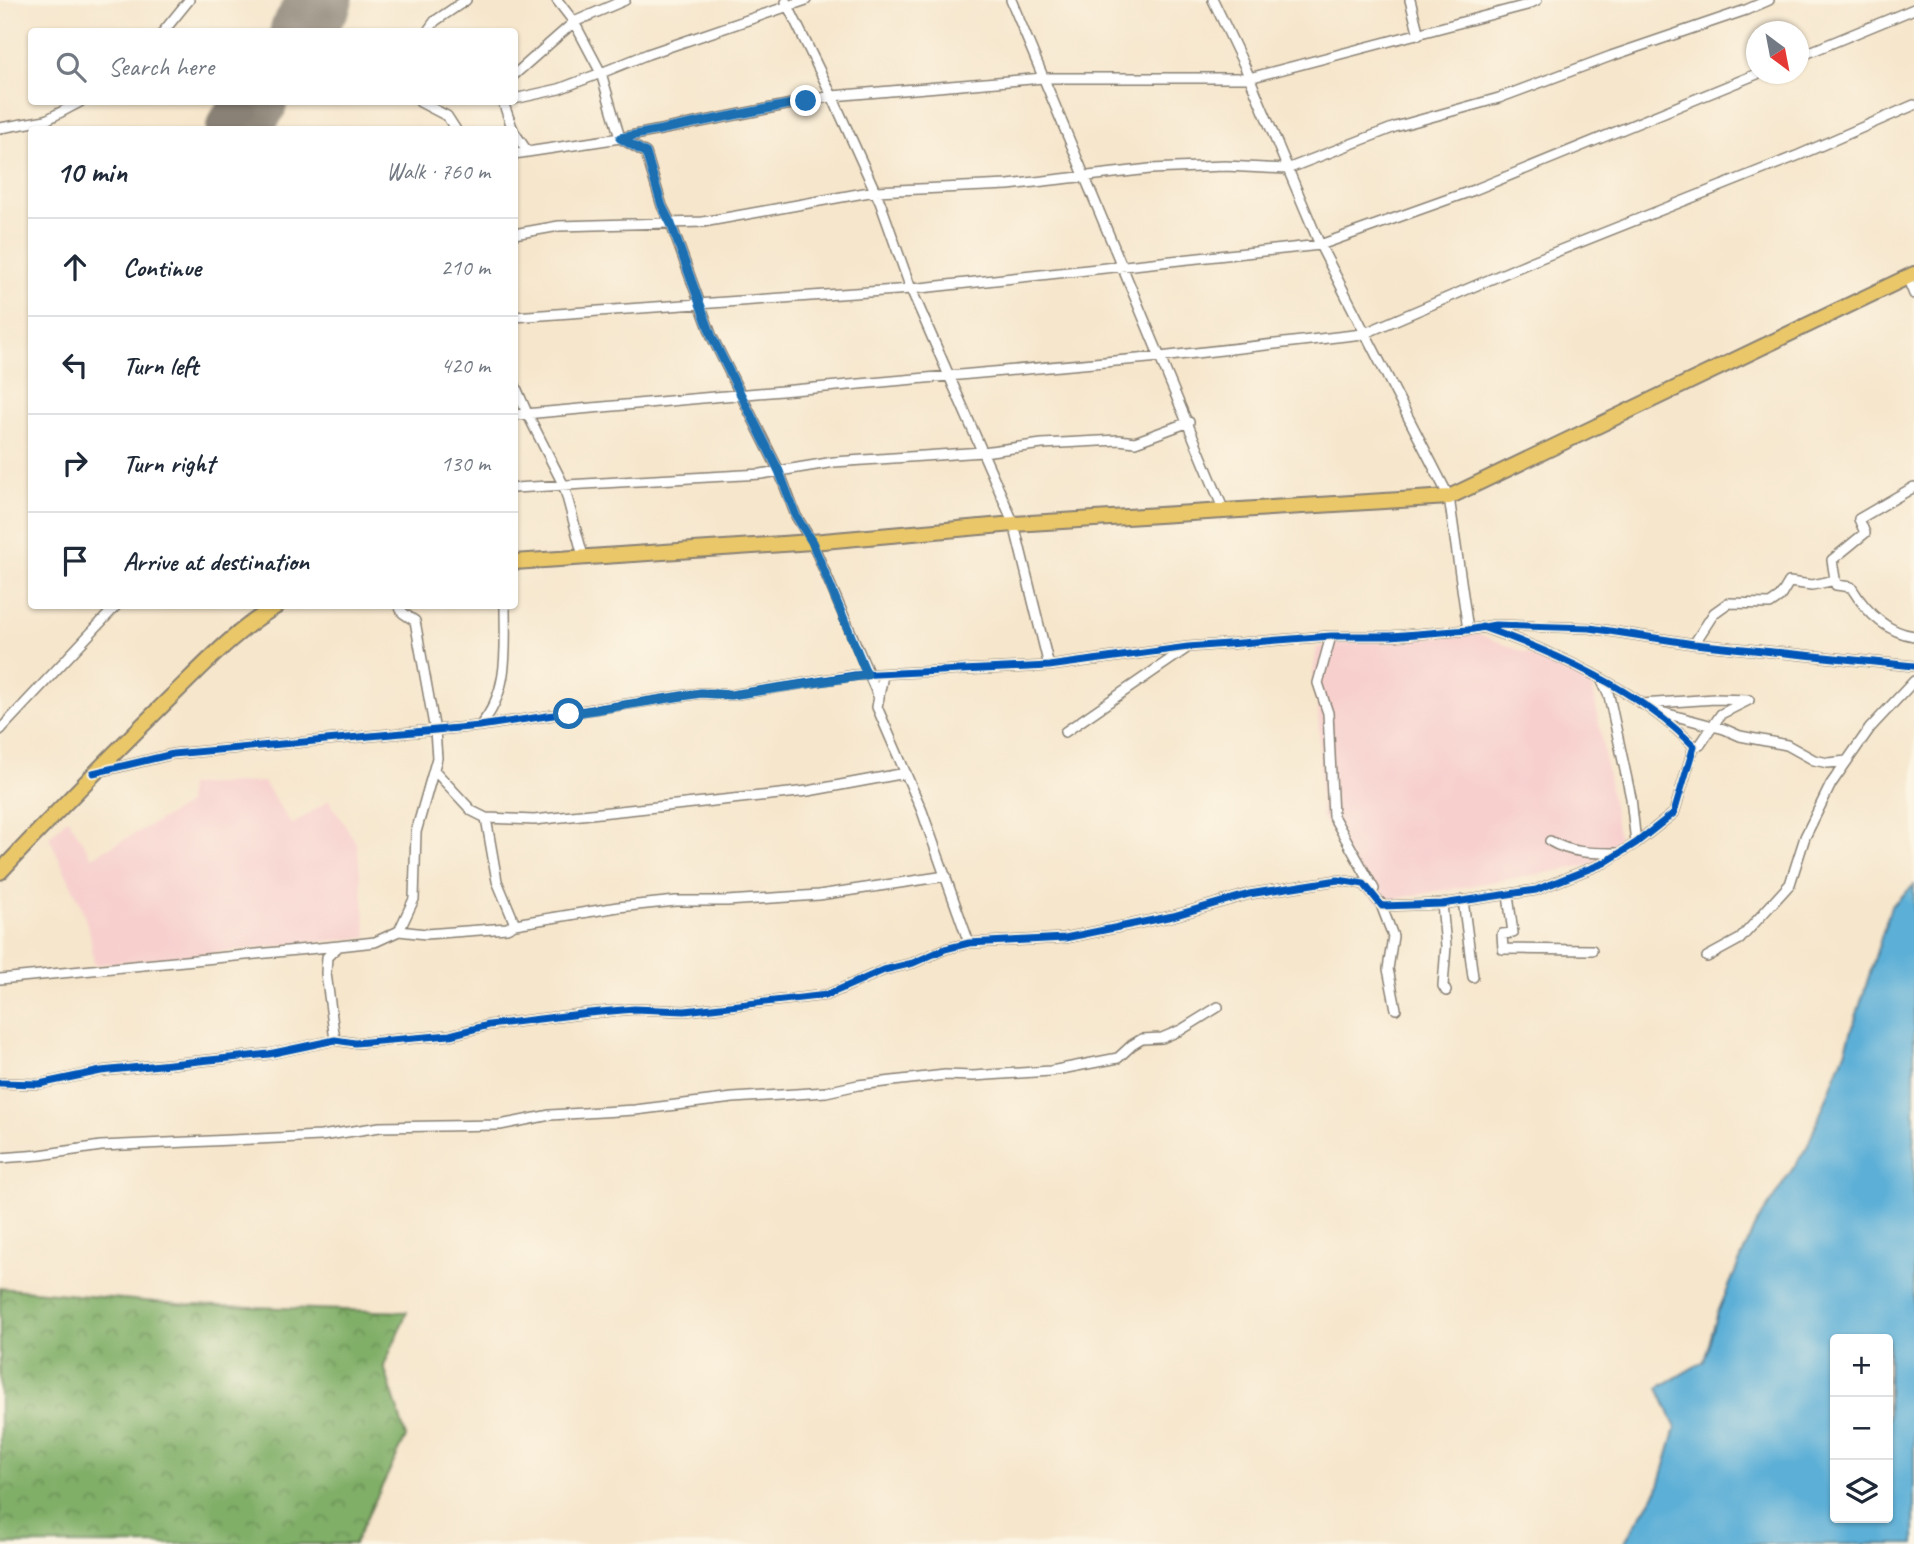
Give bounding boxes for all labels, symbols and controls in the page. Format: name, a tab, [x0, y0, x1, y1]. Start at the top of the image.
north arrow	[1746, 21, 1809, 84]
search box	[28, 28, 518, 105]
icon: search	[52, 48, 90, 86]
text: Search here	[108, 50, 214, 83]
route end	[790, 85, 821, 116]
text: 10 min	[56, 153, 127, 191]
text: Walk · 760 m	[386, 157, 490, 186]
icon: ahead	[56, 248, 94, 286]
text: Continue	[123, 251, 201, 284]
text: 210 m	[441, 253, 490, 282]
icon: left	[56, 346, 94, 384]
text: Turn left	[123, 349, 198, 382]
text: 420 m	[441, 351, 490, 380]
icon: right	[56, 444, 94, 482]
text: Turn right	[123, 447, 214, 480]
text: 130 m	[441, 449, 490, 478]
icon: arrive	[56, 542, 94, 580]
text: Arrive at destination	[123, 545, 309, 578]
route start	[553, 698, 584, 729]
map controls	[1830, 1334, 1893, 1523]
button: +	[1830, 1334, 1893, 1397]
button: −	[1830, 1397, 1893, 1460]
button: layers	[1830, 1460, 1893, 1523]

